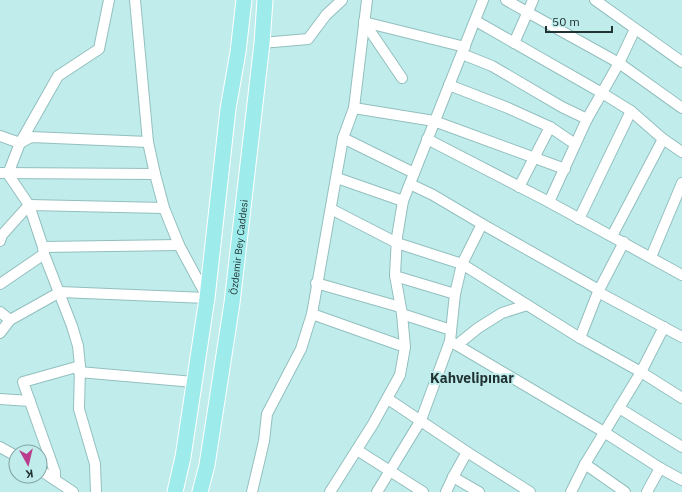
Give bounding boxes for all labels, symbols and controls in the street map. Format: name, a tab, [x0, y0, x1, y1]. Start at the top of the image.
scale bar	[546, 8, 612, 34]
text: 50 m	[552, 14, 580, 29]
street label: Özdemir Bey Caddesi	[227, 199, 251, 295]
district label: Kahvelipınar	[430, 369, 514, 387]
north arrow	[8, 444, 48, 484]
text: K	[24, 466, 34, 481]

